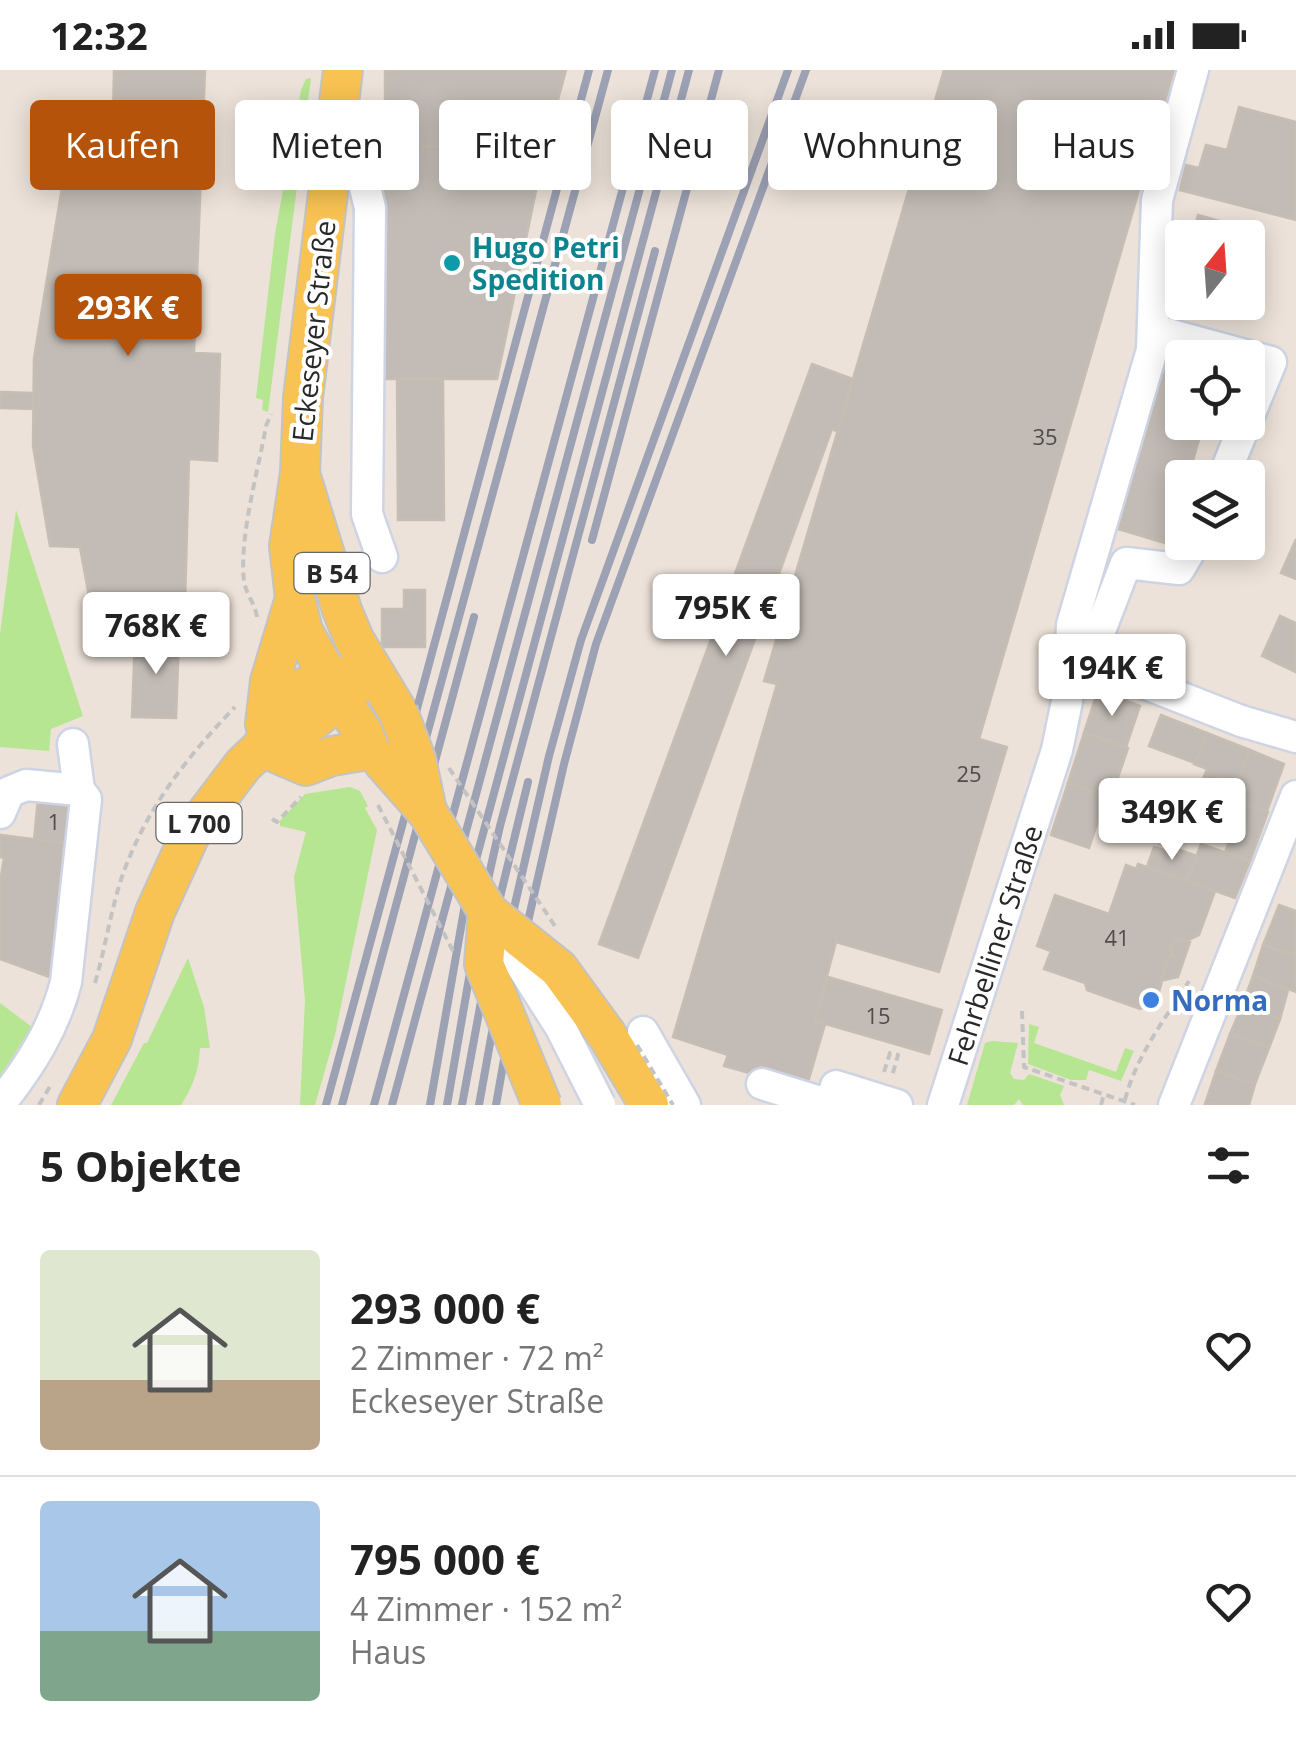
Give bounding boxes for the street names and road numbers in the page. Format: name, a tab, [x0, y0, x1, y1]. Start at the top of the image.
street label: Eckeseyer Straße	[282, 218, 344, 444]
road number: B 54	[294, 553, 370, 593]
road number: L 700	[156, 803, 242, 843]
street label: Fehrbelliner Straße	[938, 820, 1051, 1070]

